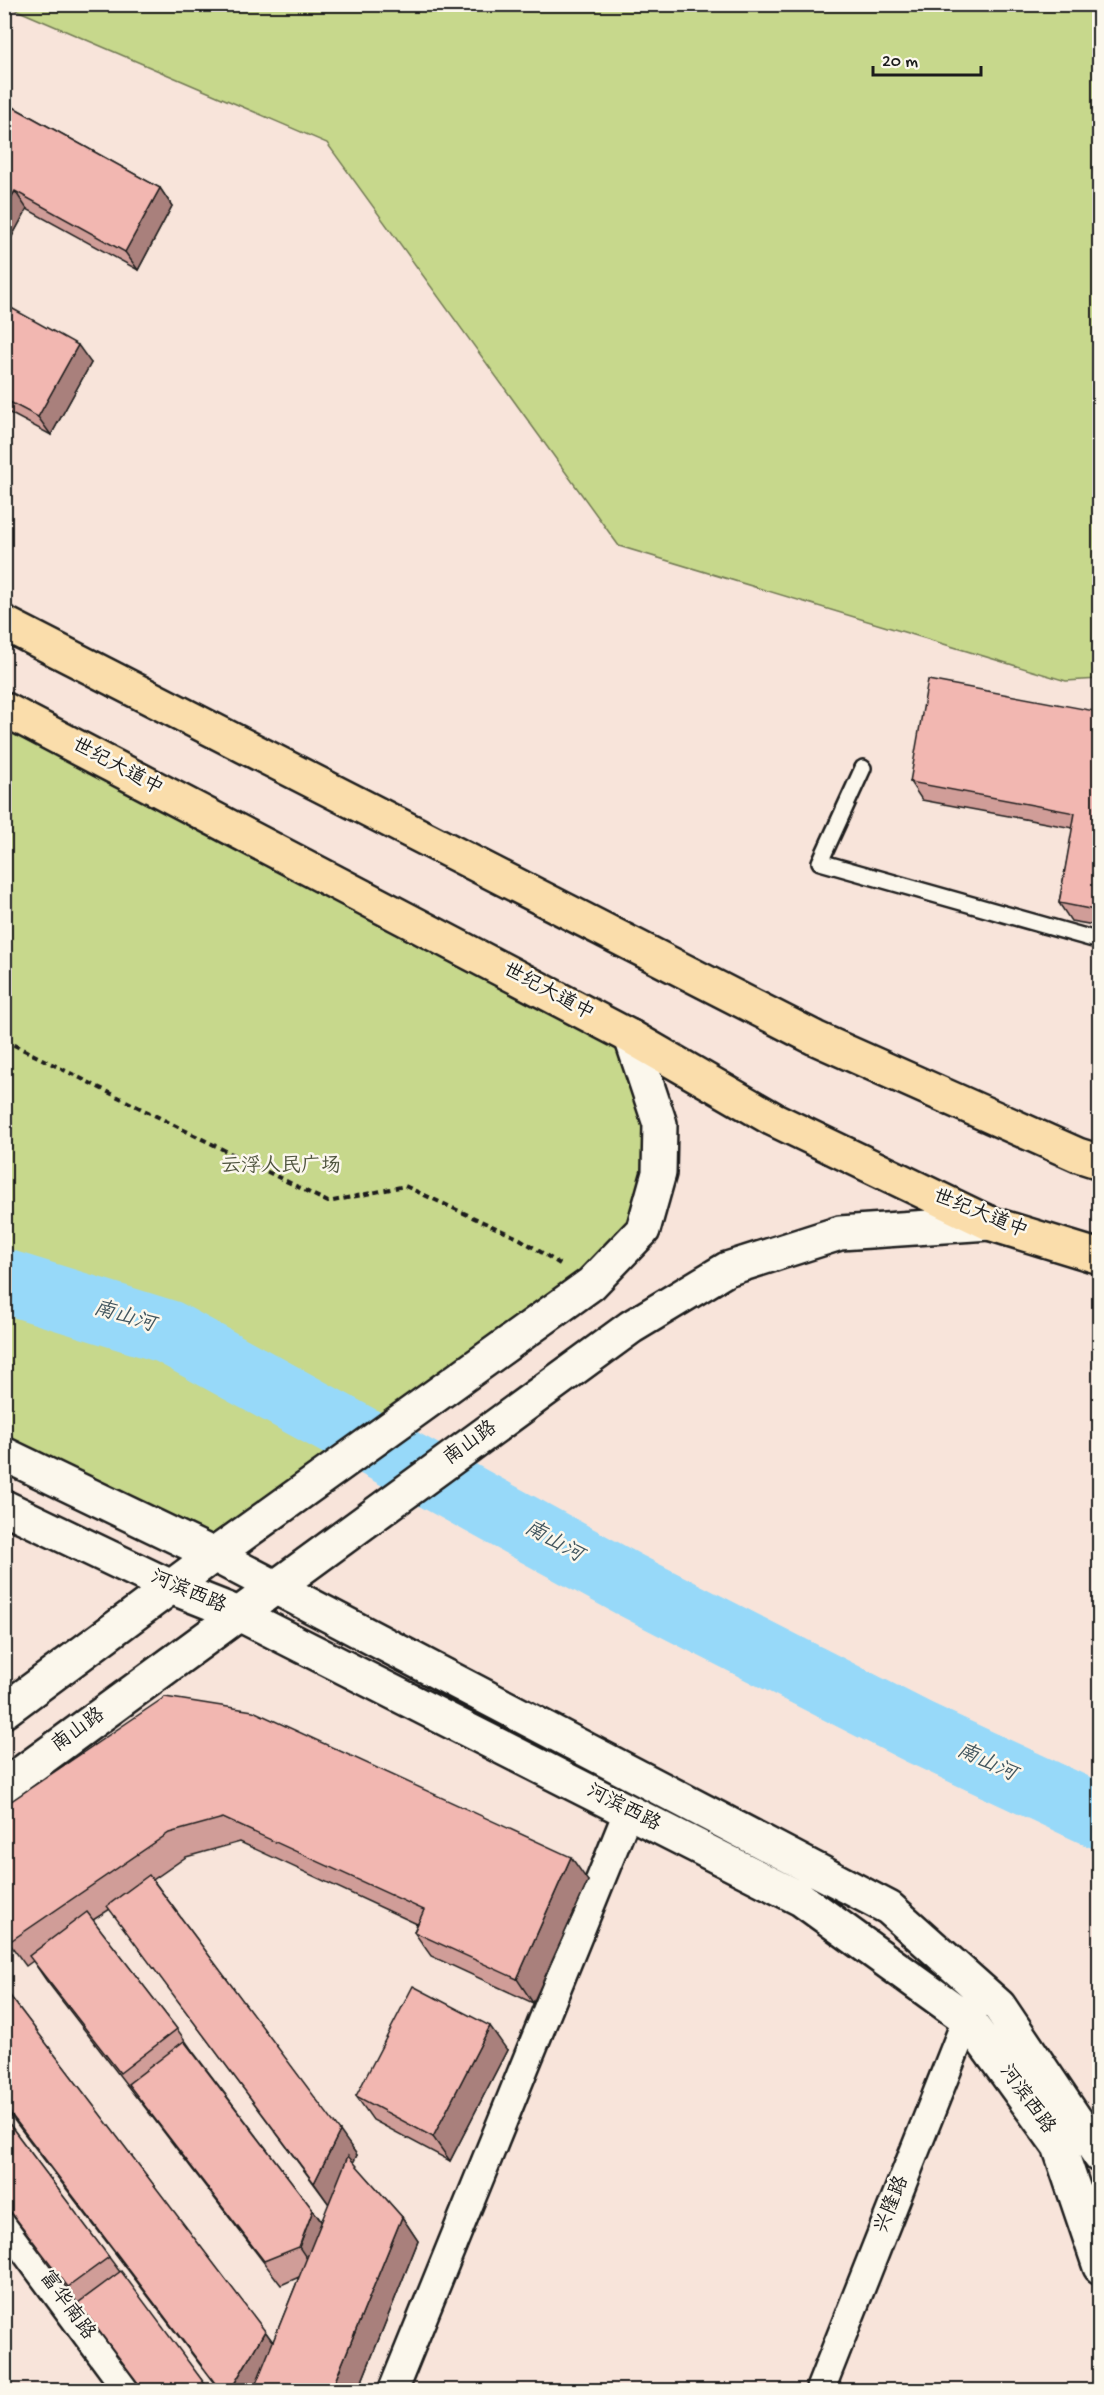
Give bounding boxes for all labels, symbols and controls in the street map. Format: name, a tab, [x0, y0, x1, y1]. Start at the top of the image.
scale bar	[873, 39, 981, 77]
text: 20 m	[882, 52, 918, 73]
street label: 世纪大道中	[67, 733, 167, 802]
street label: 世纪大道中	[498, 958, 598, 1027]
park label: 云浮人民广场	[221, 1154, 341, 1179]
street label: 世纪大道中	[929, 1184, 1031, 1244]
water label: 南山河	[90, 1295, 161, 1340]
street label: 南山路	[439, 1415, 503, 1471]
water label: 南山河	[519, 1515, 590, 1571]
street label: 河滨西路	[147, 1565, 231, 1620]
street label: 南山路	[47, 1702, 111, 1758]
water label: 南山河	[952, 1738, 1023, 1790]
street label: 河滨西路	[582, 1779, 666, 1838]
street label: 河滨西路	[993, 2060, 1061, 2140]
street label: 兴隆路	[869, 2171, 915, 2237]
street label: 富华南路	[33, 2266, 101, 2346]

